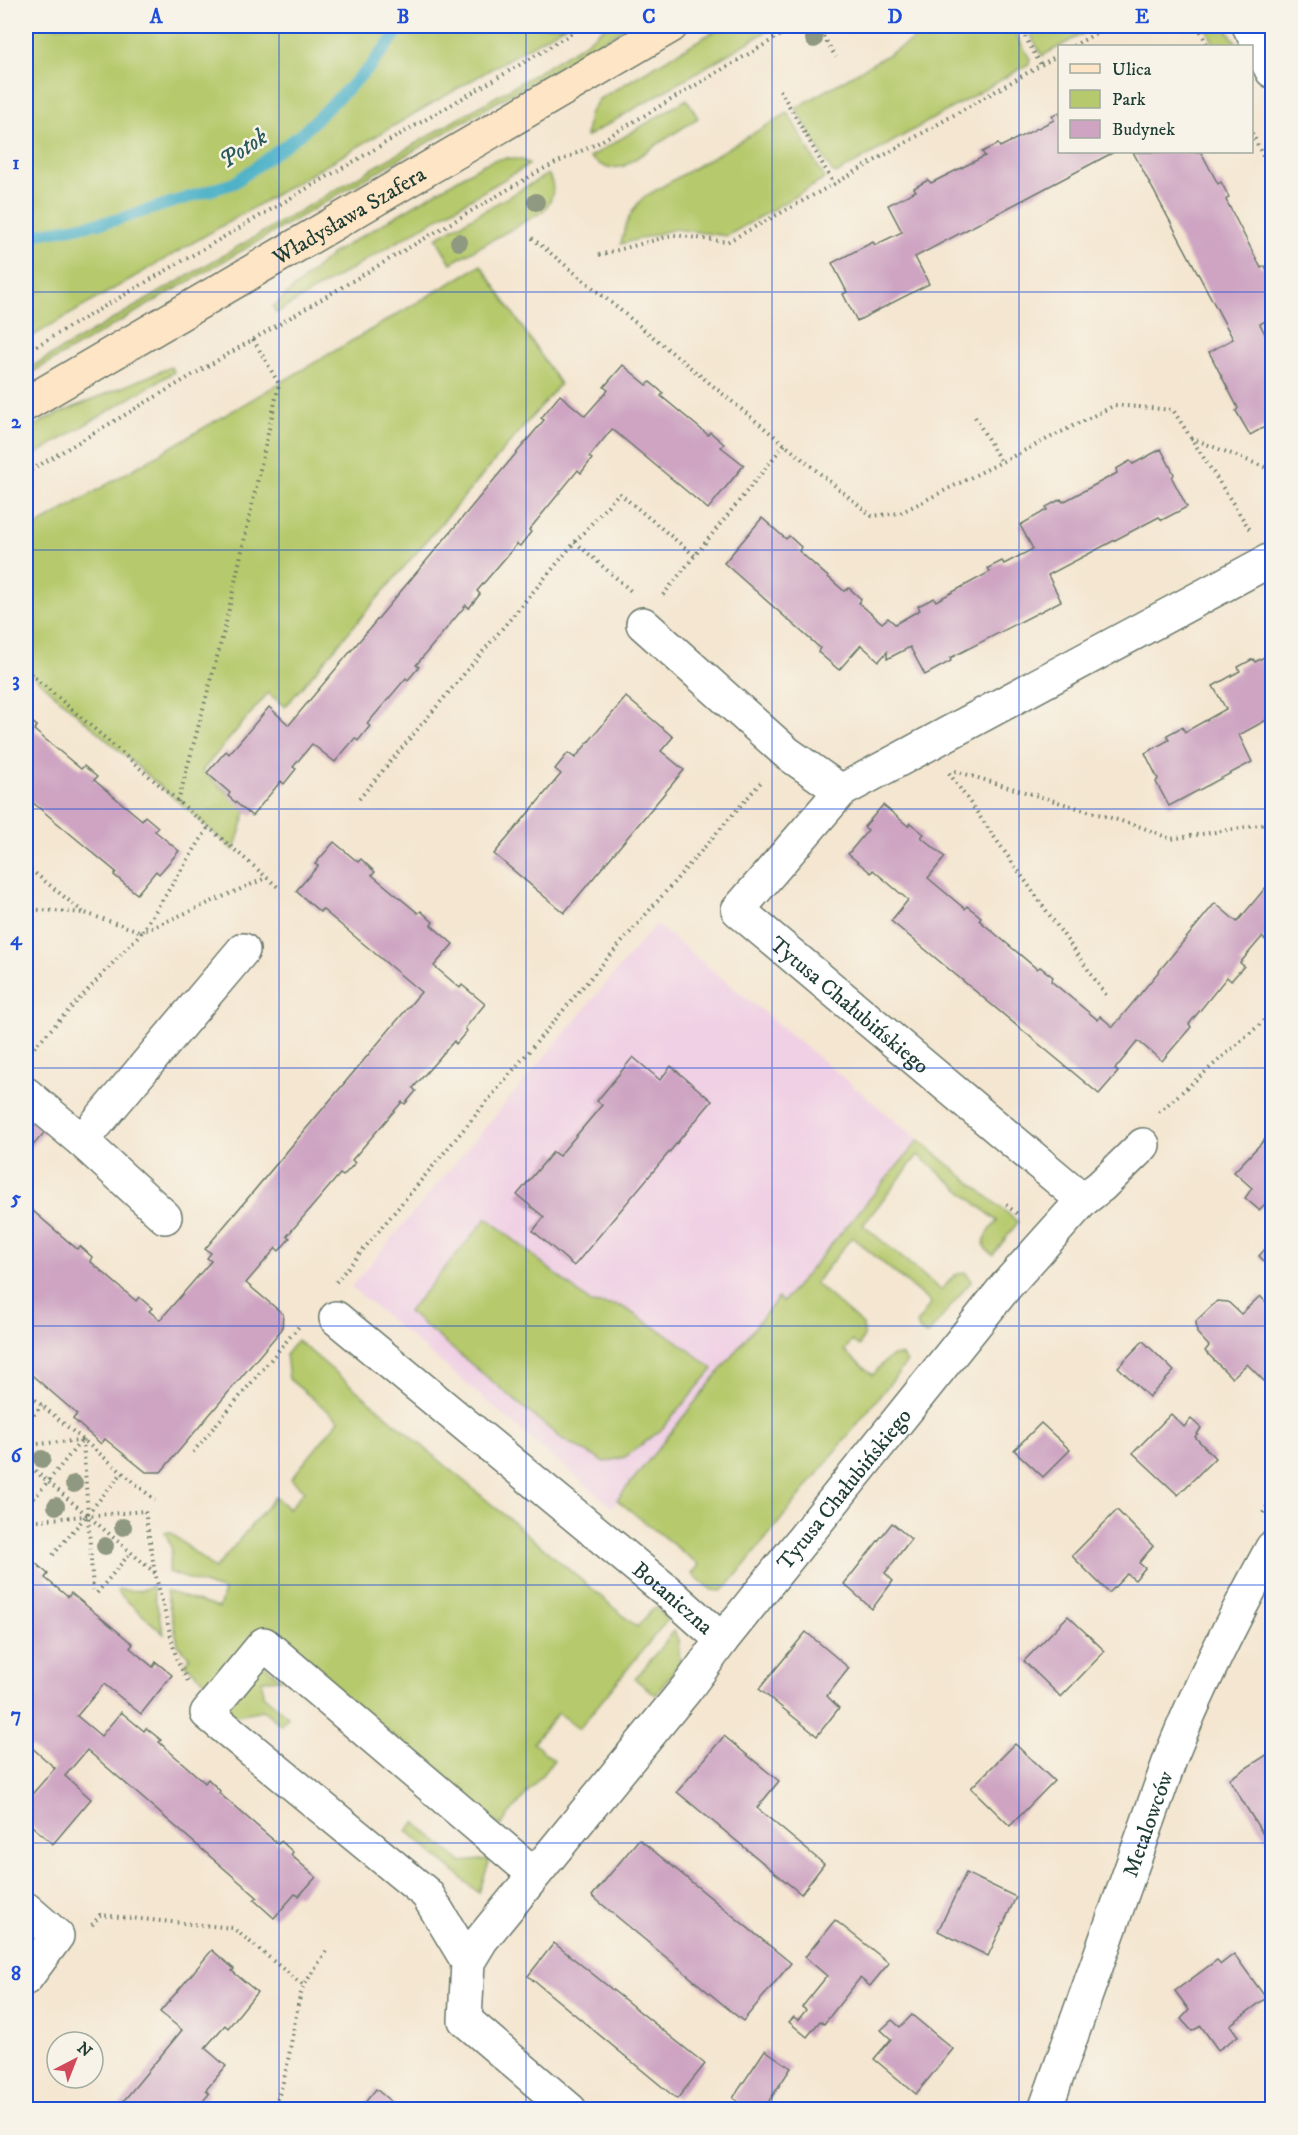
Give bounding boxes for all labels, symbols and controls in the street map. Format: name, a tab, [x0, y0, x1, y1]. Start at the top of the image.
text: A	[149, 5, 164, 30]
text: B	[397, 5, 409, 30]
text: C	[642, 5, 656, 30]
text: D	[888, 5, 903, 30]
text: E	[1135, 5, 1149, 30]
legend	[1058, 45, 1253, 153]
text: Ulica	[1112, 59, 1152, 81]
text: Park	[1112, 89, 1146, 111]
text: Budynek	[1112, 119, 1175, 141]
water label: Potok	[214, 122, 274, 176]
text: 1	[12, 151, 20, 176]
street label: Władysława Szafera	[267, 161, 431, 272]
text: 2	[11, 410, 22, 435]
text: 3	[12, 668, 20, 693]
text: 4	[10, 927, 23, 952]
street label: Tytusa Chałubińskiego	[764, 931, 934, 1080]
text: 5	[10, 1186, 21, 1211]
street label: Tytusa Chałubińskiego	[772, 1403, 918, 1576]
text: 6	[11, 1444, 23, 1469]
street label: Botaniczna	[626, 1556, 719, 1641]
text: 7	[11, 1703, 21, 1728]
street label: Metalowców	[1117, 1767, 1180, 1881]
text: 8	[11, 1962, 21, 1987]
north arrow	[45, 2030, 105, 2090]
text: N	[73, 2038, 96, 2061]

